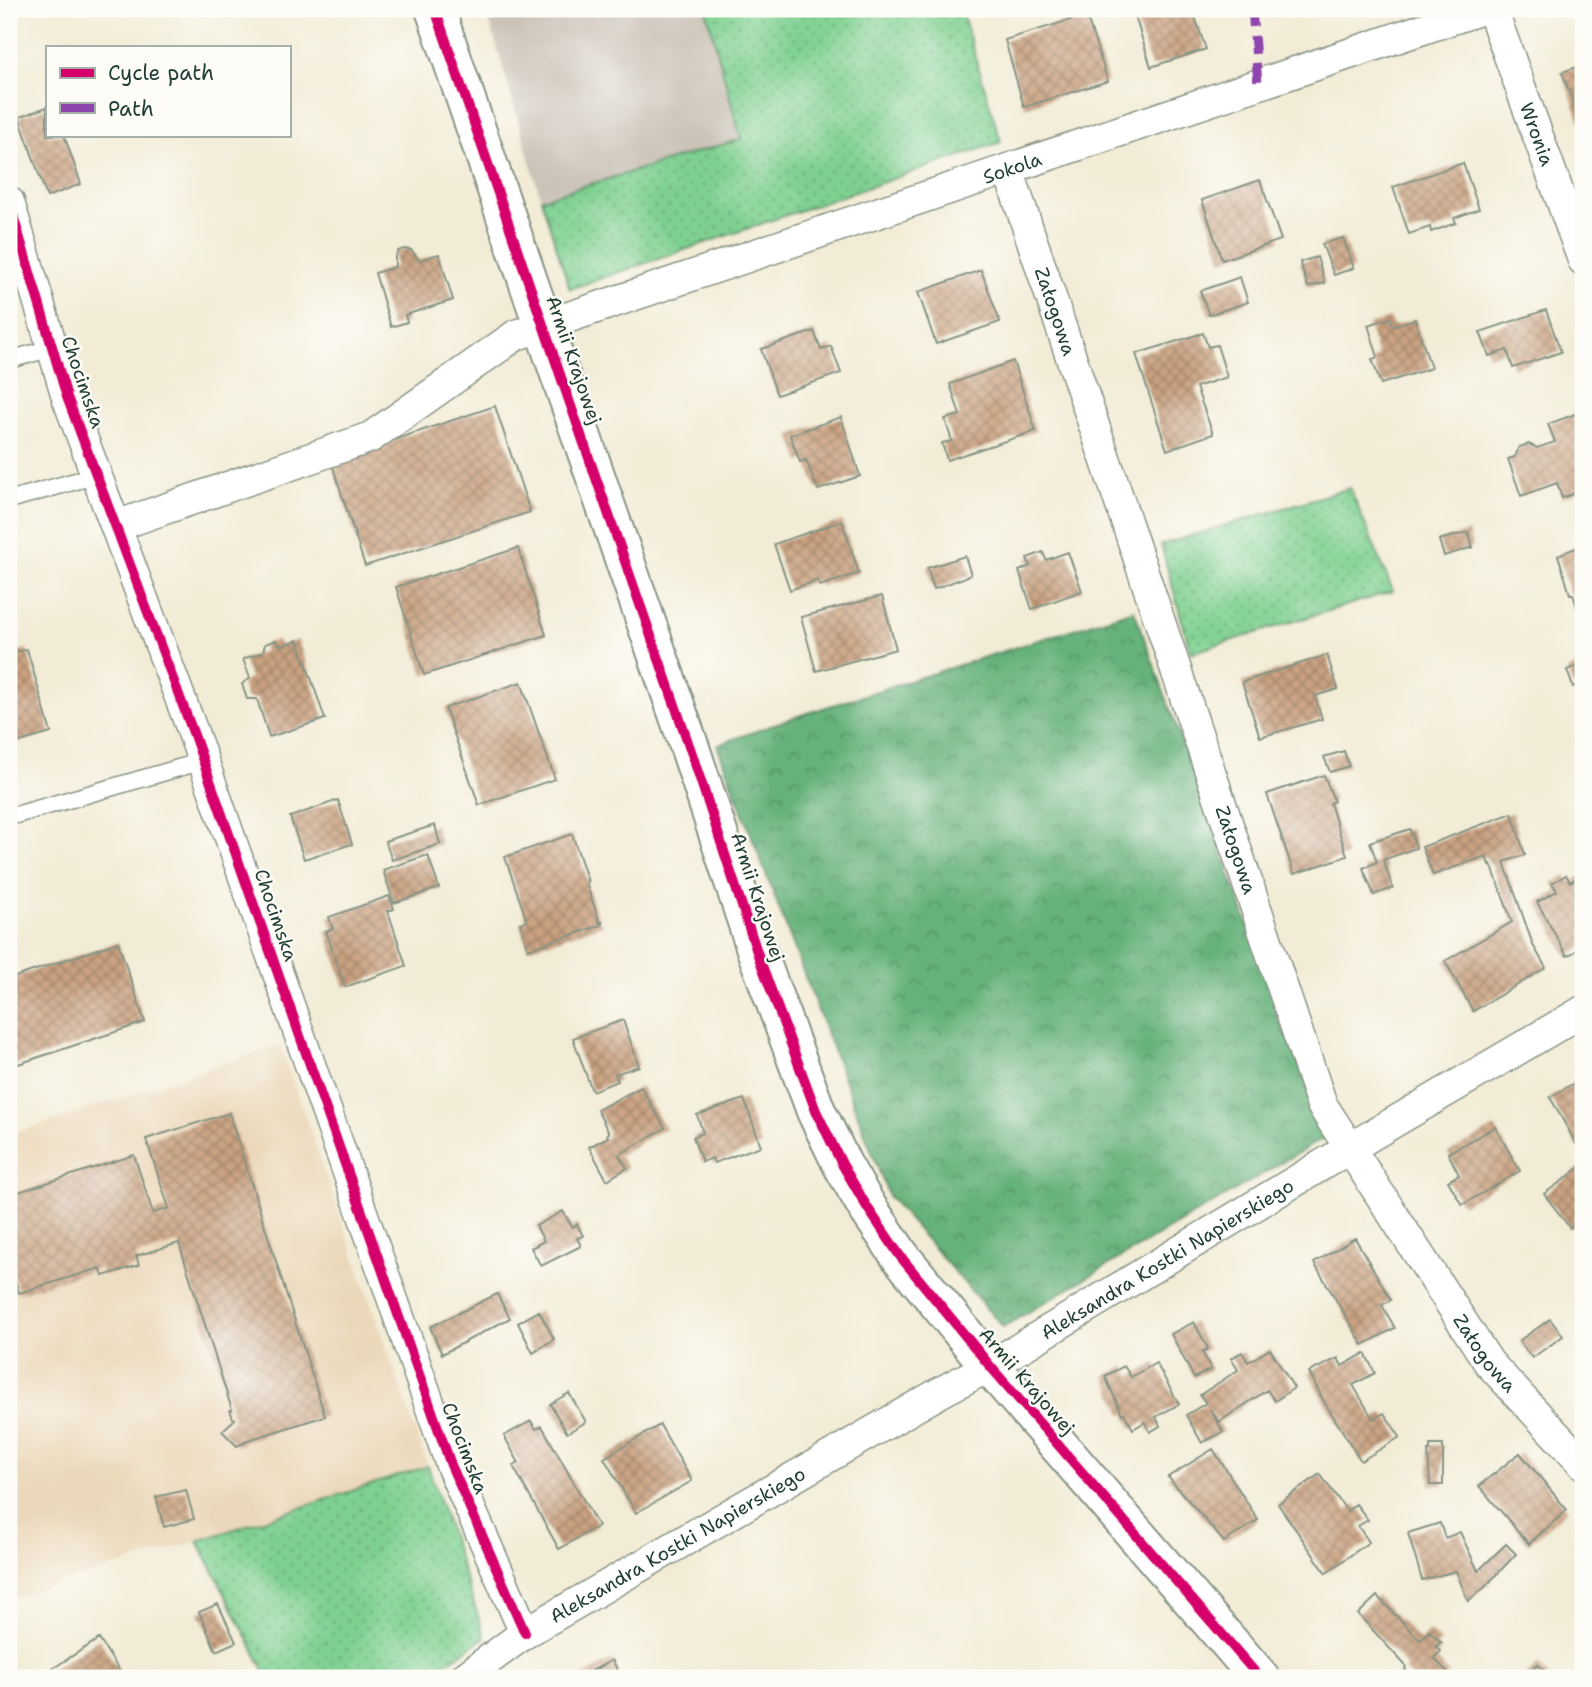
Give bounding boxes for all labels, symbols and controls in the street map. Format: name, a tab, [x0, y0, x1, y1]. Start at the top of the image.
legend	[46, 46, 290, 136]
text: Cycle path	[108, 59, 214, 87]
text: Path	[108, 95, 154, 123]
street label: Wronia	[1514, 99, 1560, 169]
street label: Sokola	[979, 146, 1045, 189]
street label: Załogowa	[1029, 264, 1082, 359]
street label: Armii Krajowej	[540, 292, 608, 428]
street label: Chocimska	[56, 333, 111, 432]
street label: Załogowa	[1210, 802, 1263, 897]
street label: Armii Krajowej	[725, 829, 791, 965]
street label: Chocimska	[249, 866, 304, 965]
street label: Aleksandra Kostki Napierskiego	[1036, 1173, 1298, 1345]
street label: Załogowa	[1448, 1309, 1522, 1397]
street label: Armii Krajowej	[973, 1322, 1081, 1440]
street label: Chocimska	[436, 1399, 494, 1497]
street label: Aleksandra Kostki Napierskiego	[545, 1461, 810, 1629]

